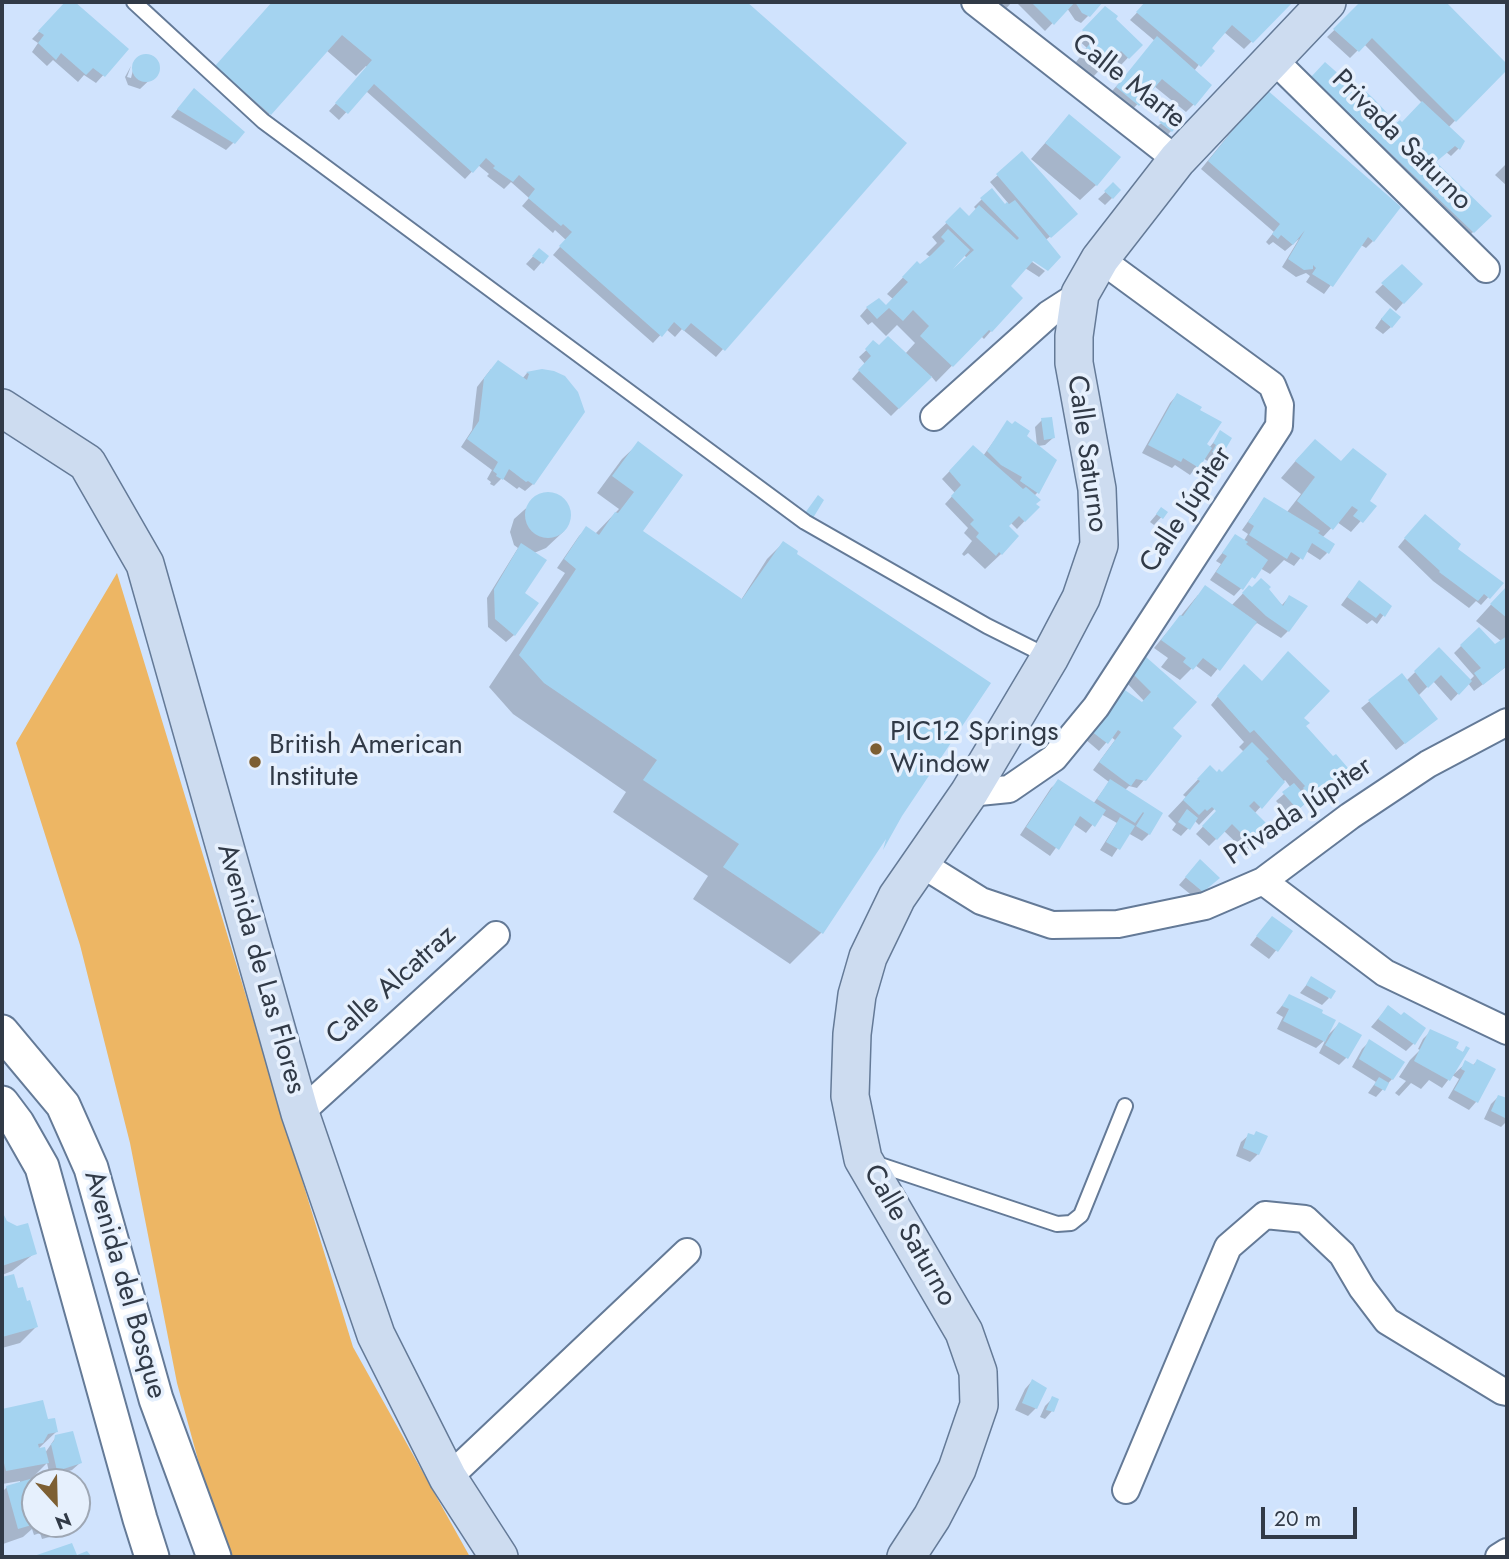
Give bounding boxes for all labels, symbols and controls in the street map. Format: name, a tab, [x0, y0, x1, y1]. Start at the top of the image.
street label: Calle Marte	[1064, 27, 1192, 137]
street label: Privada Saturno	[1324, 64, 1478, 218]
street label: Calle Saturno	[1058, 373, 1114, 535]
street label: Calle Júpiter	[1134, 441, 1240, 579]
place label: PIC12 Springs Window	[890, 716, 1058, 782]
place label: British American Institute	[269, 729, 463, 795]
marker: PIC12 Springs Window	[868, 741, 884, 757]
street label: Privada Júpiter	[1219, 750, 1379, 874]
marker: British American Institute	[247, 754, 263, 770]
street label: Avenida de Las Flores	[208, 840, 312, 1098]
street label: Calle Alcatraz	[320, 919, 464, 1053]
street label: Calle Saturno	[855, 1159, 963, 1313]
street label: Avenida del Bosque	[75, 1167, 173, 1403]
north arrow	[21, 1468, 91, 1538]
scale bar	[1264, 1492, 1360, 1536]
text: 20 m	[1274, 1504, 1321, 1534]
text: N	[51, 1506, 75, 1536]

